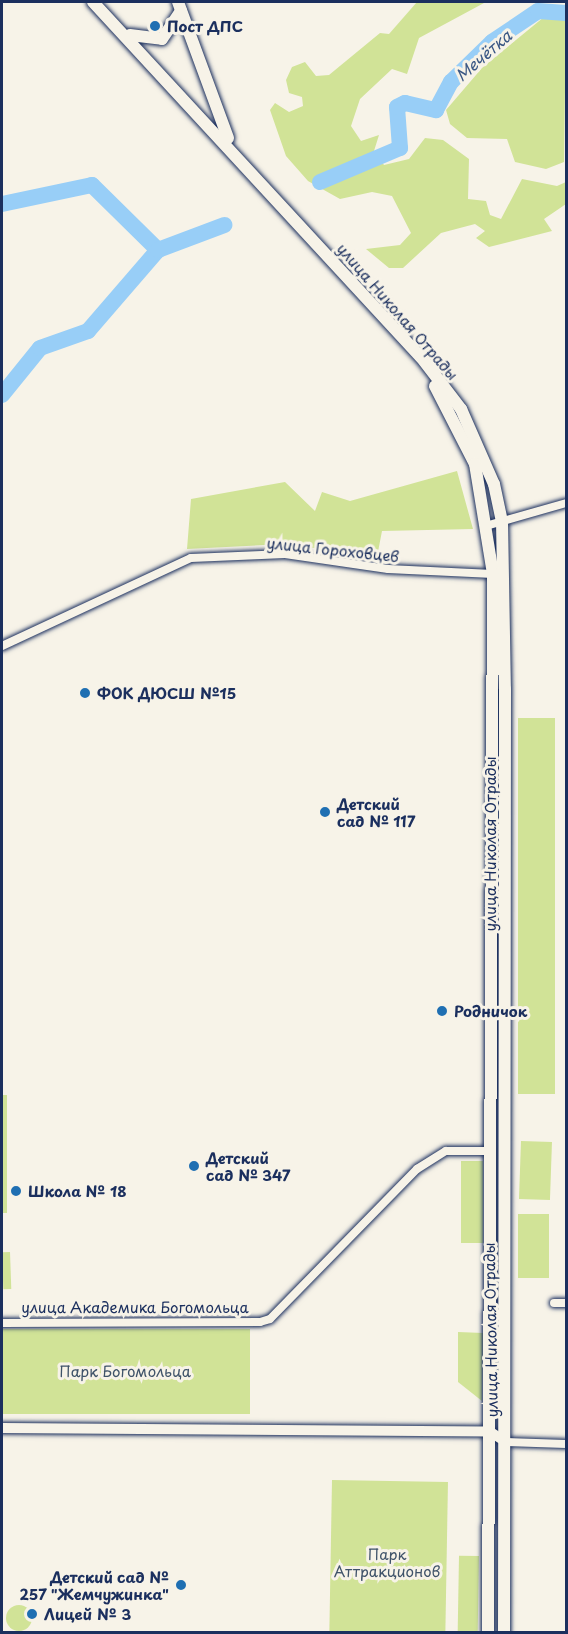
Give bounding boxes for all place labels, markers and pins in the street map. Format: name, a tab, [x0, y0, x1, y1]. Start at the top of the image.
place label: Пост ДПС	[167, 17, 244, 35]
marker: Пост ДПС	[148, 19, 162, 33]
place label: ФОК ДЮСШ №15	[97, 684, 237, 702]
marker: ФОК ДЮСШ №15	[78, 686, 92, 700]
place label: Детский сад № 117	[337, 794, 416, 829]
marker: Детский сад № 117	[318, 805, 332, 819]
place label: Родничок	[454, 1002, 527, 1020]
marker: Родничок	[435, 1004, 449, 1018]
place label: Детский сад № 347	[206, 1148, 291, 1183]
marker: Детский сад № 347	[187, 1159, 201, 1173]
place label: Школа № 18	[28, 1182, 127, 1200]
marker: Школа № 18	[9, 1184, 23, 1198]
place label: Детский сад № 257 "Жемчужинка"	[18, 1567, 169, 1602]
marker: Детский сад № 257 "Жемчужинка"	[174, 1578, 188, 1592]
place label: Лицей № 3	[44, 1605, 131, 1623]
marker: Лицей № 3	[25, 1607, 39, 1621]

